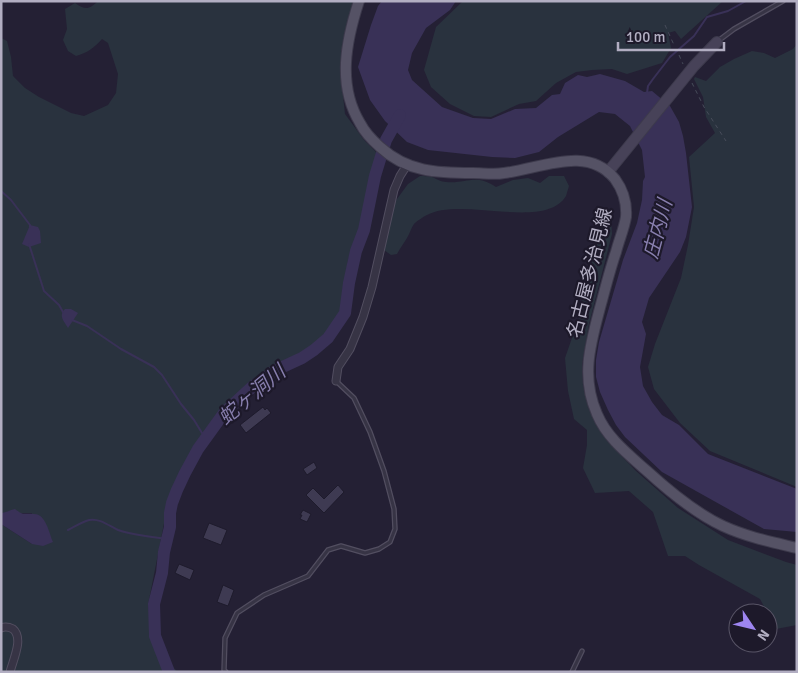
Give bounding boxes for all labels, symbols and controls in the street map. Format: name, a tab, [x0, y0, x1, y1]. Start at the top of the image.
scale bar	[618, 20, 724, 52]
text: 100 m	[626, 28, 666, 46]
water label: 庄内川	[638, 195, 678, 261]
street label: 名古屋多治見線	[562, 206, 618, 340]
water label: 蛇ヶ洞川	[213, 358, 292, 430]
north arrow	[728, 603, 778, 653]
text: N	[753, 626, 773, 644]

